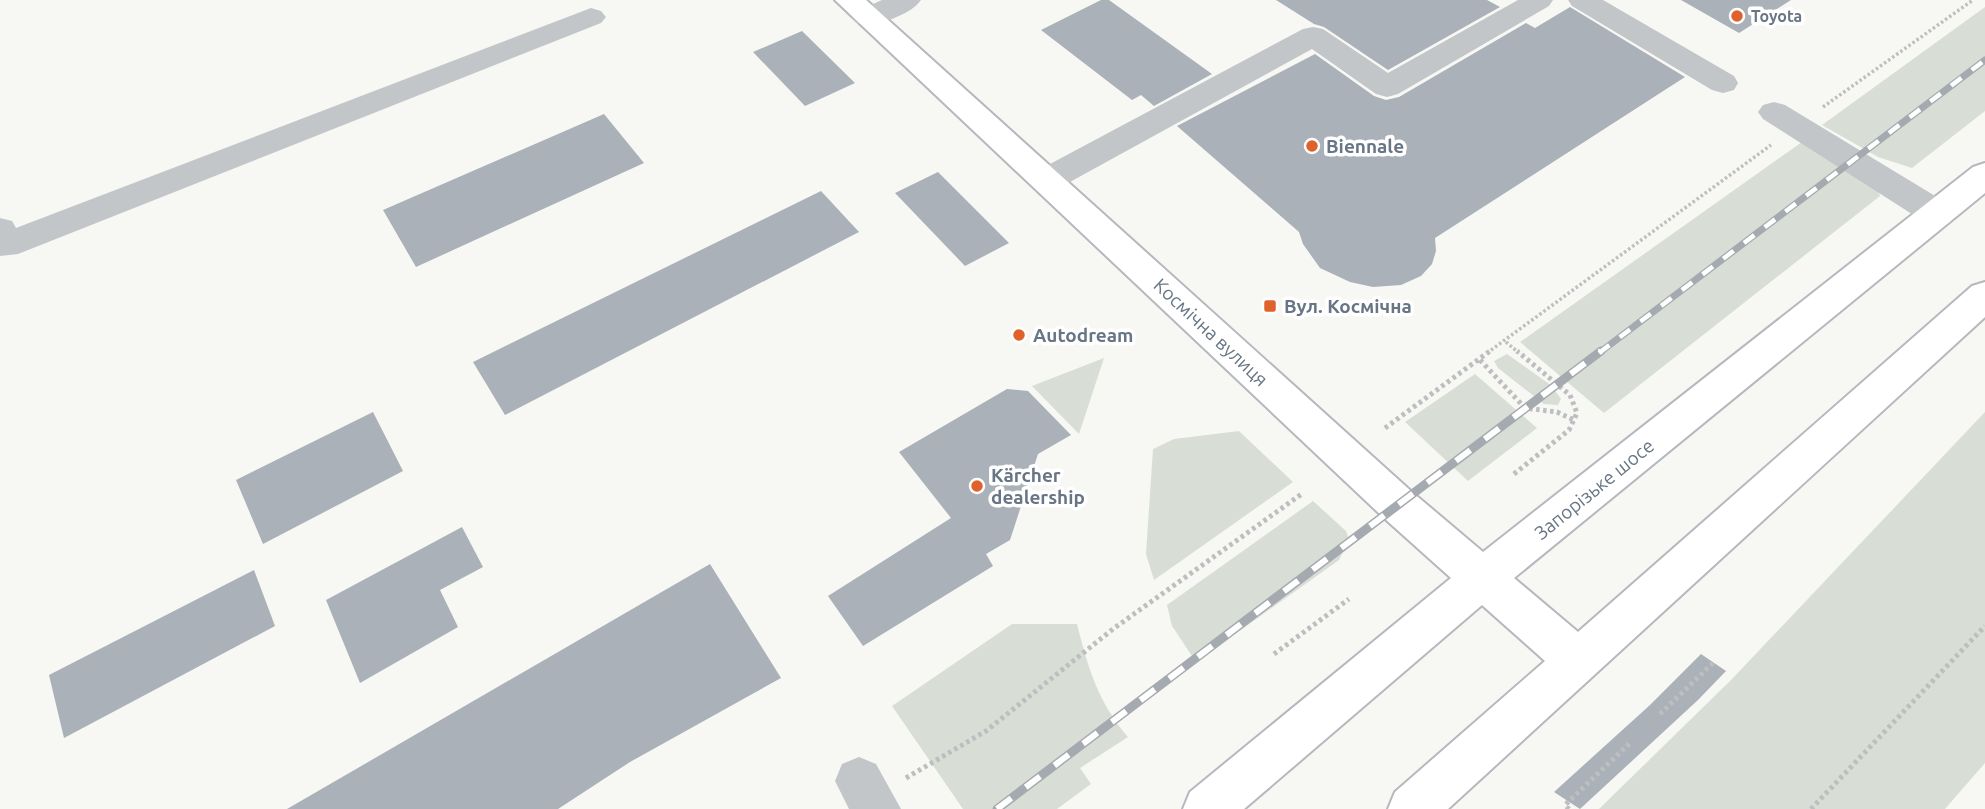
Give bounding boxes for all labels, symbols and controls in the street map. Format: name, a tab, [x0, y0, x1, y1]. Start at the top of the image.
place label: Toyota	[1751, 7, 1802, 25]
marker: Toyota	[1729, 8, 1745, 24]
place label: Biennale	[1326, 135, 1404, 157]
marker: Biennale	[1304, 138, 1320, 154]
street label: Космічна вулиця	[1149, 274, 1273, 390]
place label: Вул. Космічна	[1284, 295, 1412, 317]
marker: Вул. Космічна	[1262, 298, 1278, 314]
place label: Autodream	[1033, 324, 1134, 346]
marker: Autodream	[1011, 327, 1027, 343]
street label: Запорізьке шосе	[1530, 434, 1658, 544]
place label: Kärcher dealership	[991, 464, 1085, 508]
marker: Kärcher dealership	[969, 478, 985, 494]

